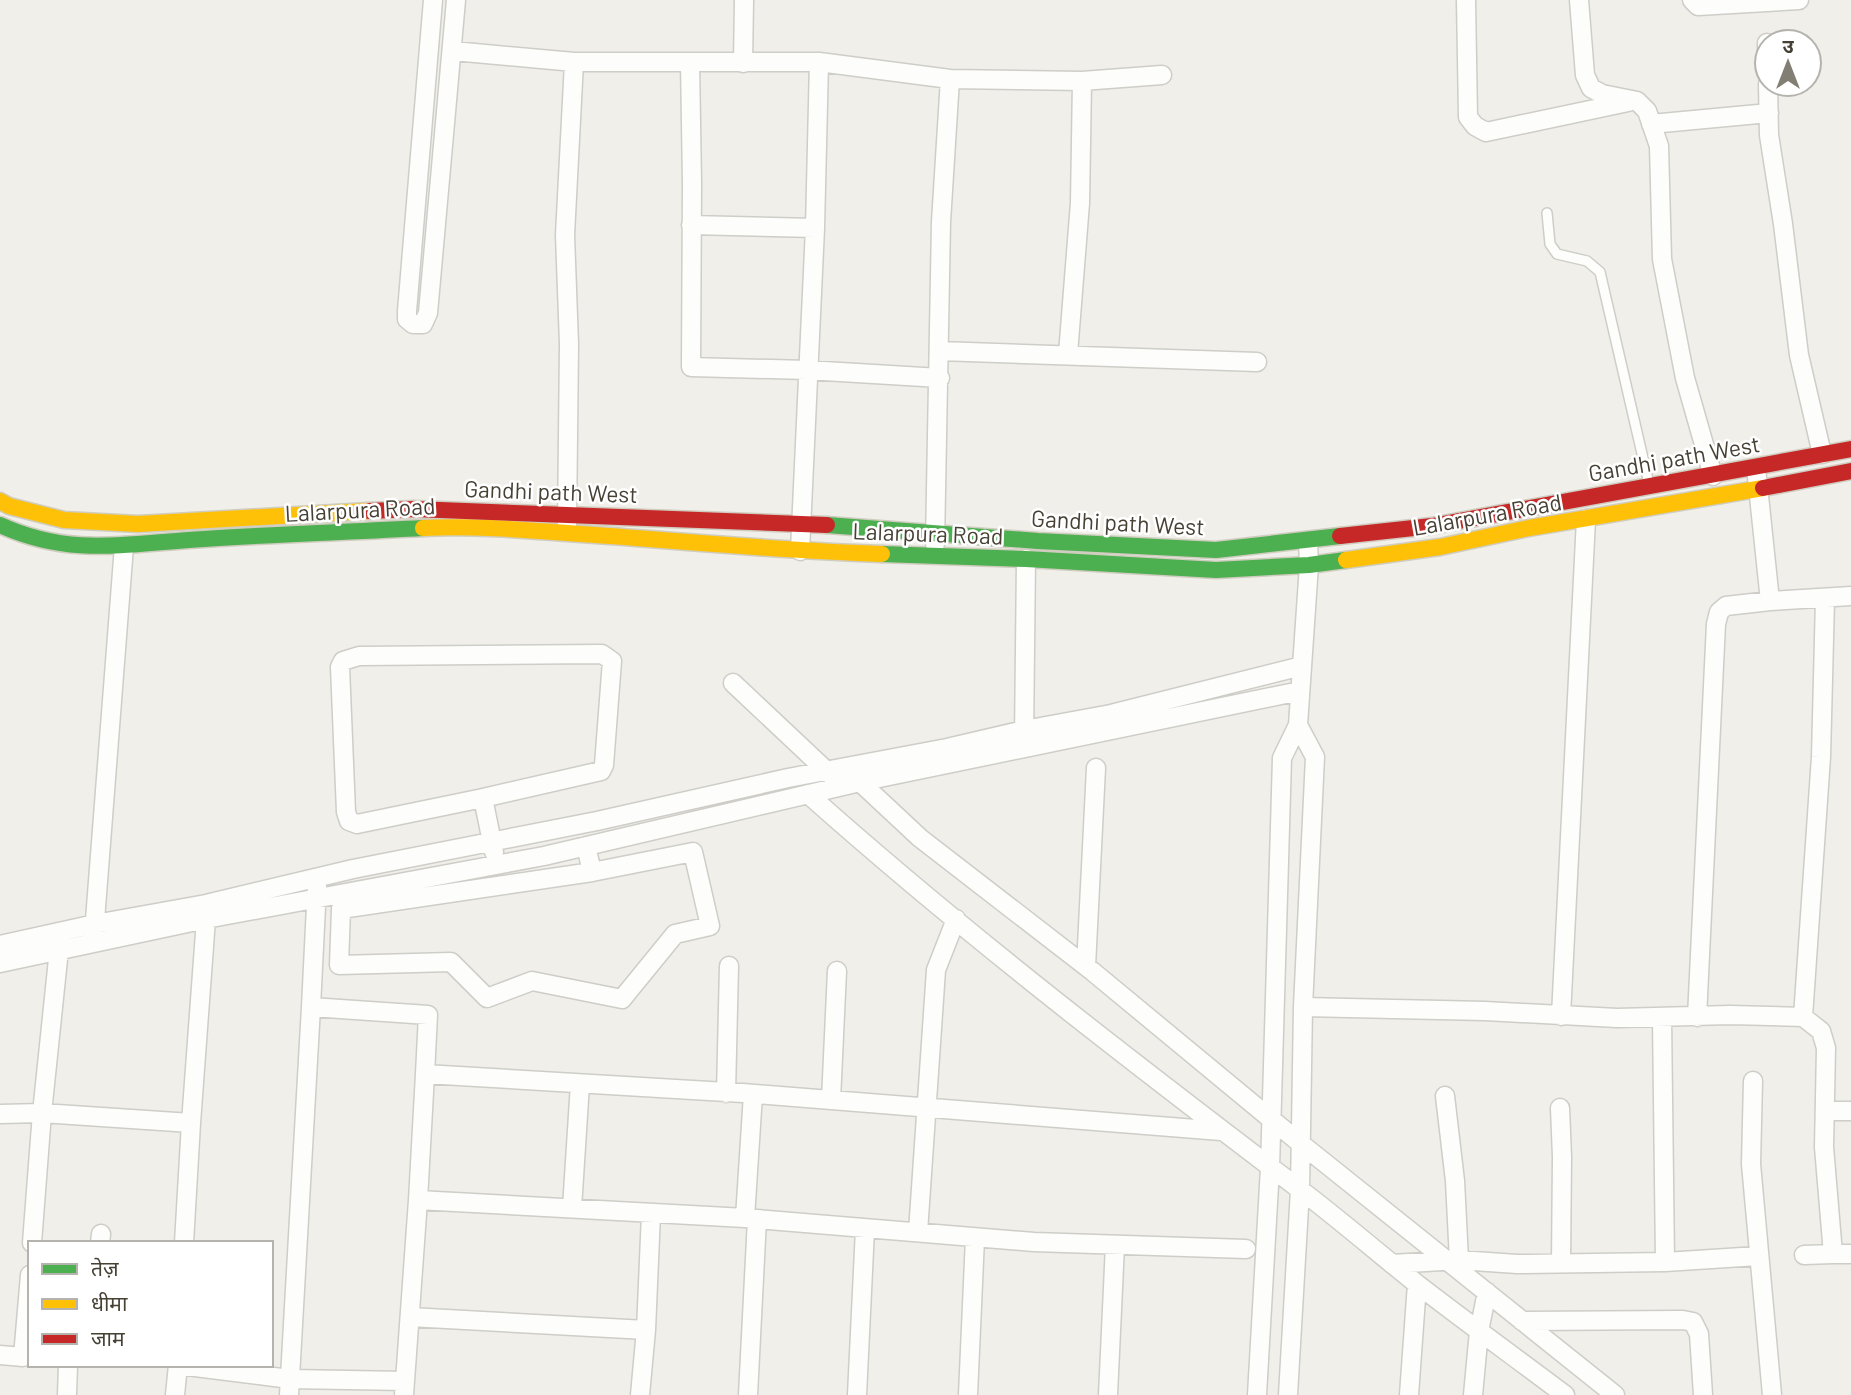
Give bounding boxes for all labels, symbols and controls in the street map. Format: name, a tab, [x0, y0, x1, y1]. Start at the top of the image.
north arrow	[1753, 28, 1823, 98]
text: उ	[1782, 34, 1794, 57]
street label: Gandhi path West	[1586, 429, 1762, 487]
street label: Gandhi path West	[464, 474, 638, 508]
street label: Lalarpura Road	[1410, 487, 1564, 541]
street label: Lalarpura Road	[284, 491, 436, 527]
street label: Gandhi path West	[1031, 503, 1205, 541]
street label: Lalarpura Road	[852, 516, 1004, 550]
legend	[28, 1241, 273, 1367]
text: तेज़	[91, 1255, 119, 1280]
text: धीमा	[91, 1290, 128, 1315]
text: जाम	[91, 1325, 125, 1350]

